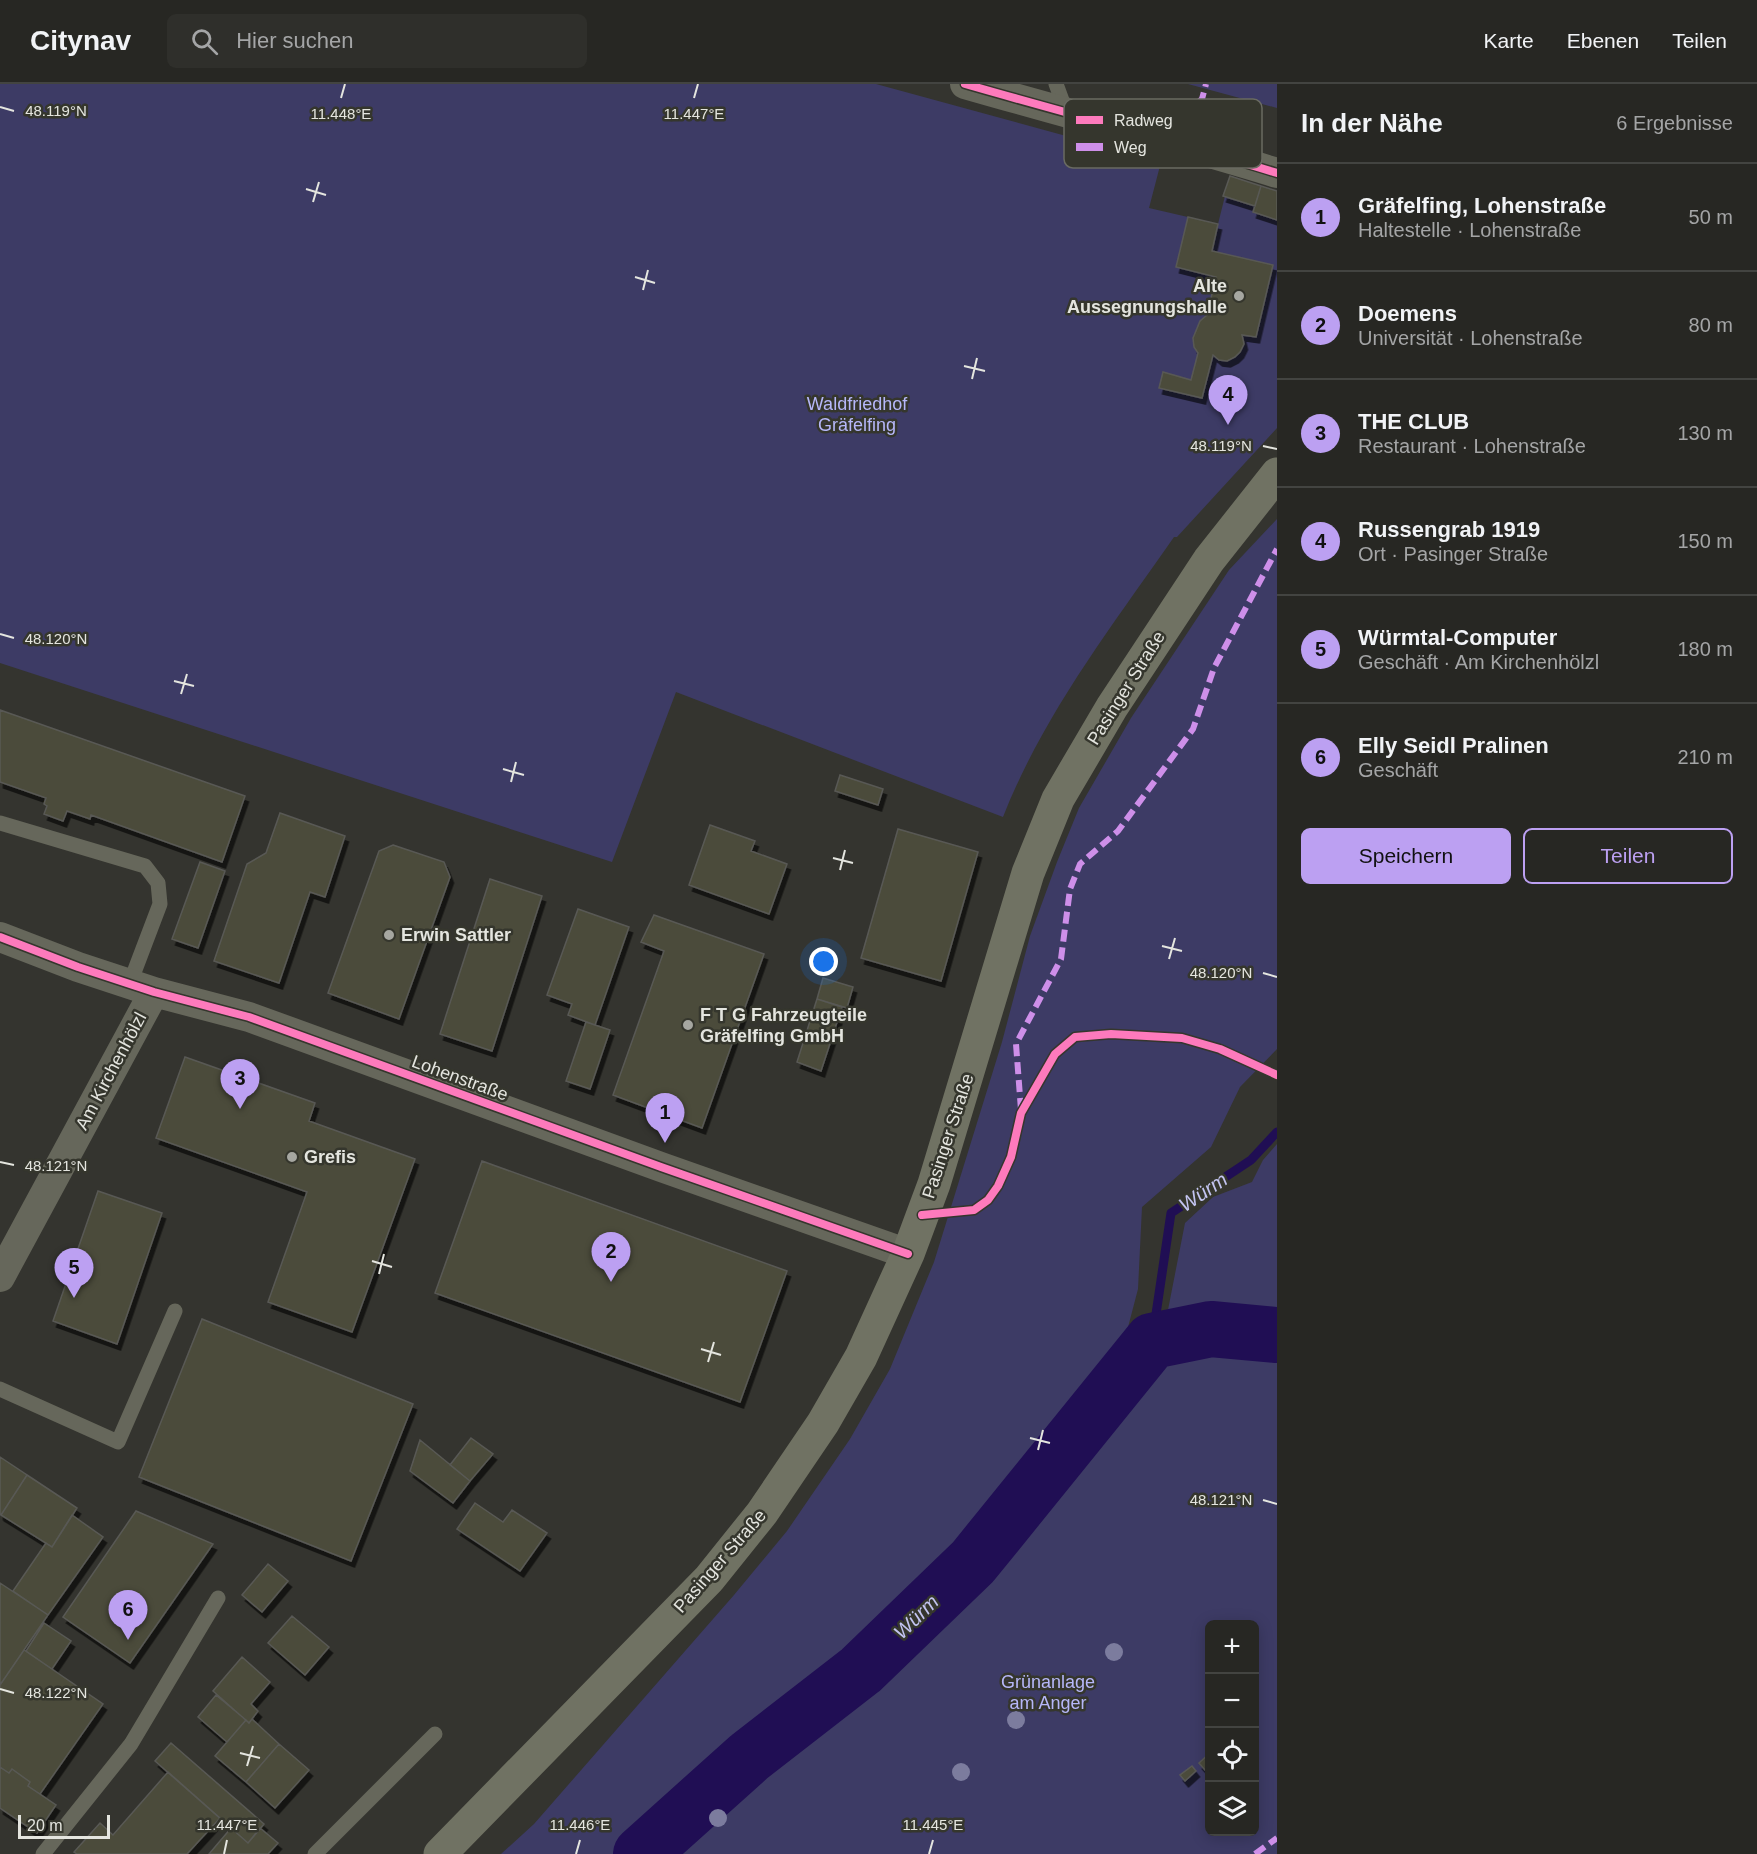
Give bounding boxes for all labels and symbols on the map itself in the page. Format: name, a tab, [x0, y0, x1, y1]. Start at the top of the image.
legend	[1064, 99, 1262, 168]
text: 48.119°N	[25, 102, 87, 119]
text: 11.448°E	[311, 105, 371, 122]
text: 11.447°E	[664, 105, 724, 122]
text: Radweg	[1114, 112, 1173, 129]
text: Weg	[1114, 139, 1147, 156]
place label: Alte Aussegnungshalle	[1067, 276, 1227, 317]
marker: Alte Aussegnungshalle	[1232, 289, 1246, 303]
pin: 4	[1208, 376, 1248, 425]
park label: Waldfriedhof Gräfelfing	[807, 394, 908, 435]
text: 48.119°N	[1190, 437, 1252, 454]
street label: Pasinger Straße	[1083, 628, 1169, 748]
text: 48.120°N	[25, 630, 87, 647]
place label: Erwin Sattler	[401, 925, 511, 945]
marker: Erwin Sattler	[382, 928, 396, 942]
your location	[809, 947, 838, 976]
text: 48.120°N	[1190, 964, 1252, 981]
place label: F T G Fahrzeugteile Gräfelfing GmbH	[700, 1005, 867, 1046]
street label: Am Kirchenhölzl	[72, 1009, 150, 1133]
marker: F T G Fahrzeugteile Gräfelfing GmbH	[681, 1018, 695, 1032]
street label: Lohenstraße	[409, 1051, 511, 1105]
pin: 3	[220, 1060, 260, 1109]
street label: Pasinger Straße	[918, 1071, 978, 1201]
pin: 1	[646, 1094, 684, 1143]
place label: Grefis	[304, 1147, 356, 1167]
marker: Grefis	[285, 1150, 299, 1164]
text: 48.121°N	[25, 1157, 87, 1174]
water label: Würm	[1175, 1168, 1231, 1216]
pin: 2	[592, 1232, 630, 1282]
pin: 5	[54, 1248, 94, 1298]
text: 48.121°N	[1190, 1491, 1252, 1508]
street label: Pasinger Straße	[670, 1505, 770, 1617]
pin: 6	[108, 1590, 148, 1640]
water label: Würm	[889, 1591, 943, 1643]
park label: Grünanlage am Anger	[1001, 1672, 1095, 1713]
text: 48.122°N	[25, 1684, 87, 1701]
scale bar	[18, 1812, 110, 1840]
text: 11.447°E	[197, 1816, 257, 1833]
text: 11.446°E	[550, 1816, 610, 1833]
text: 11.445°E	[903, 1816, 963, 1833]

